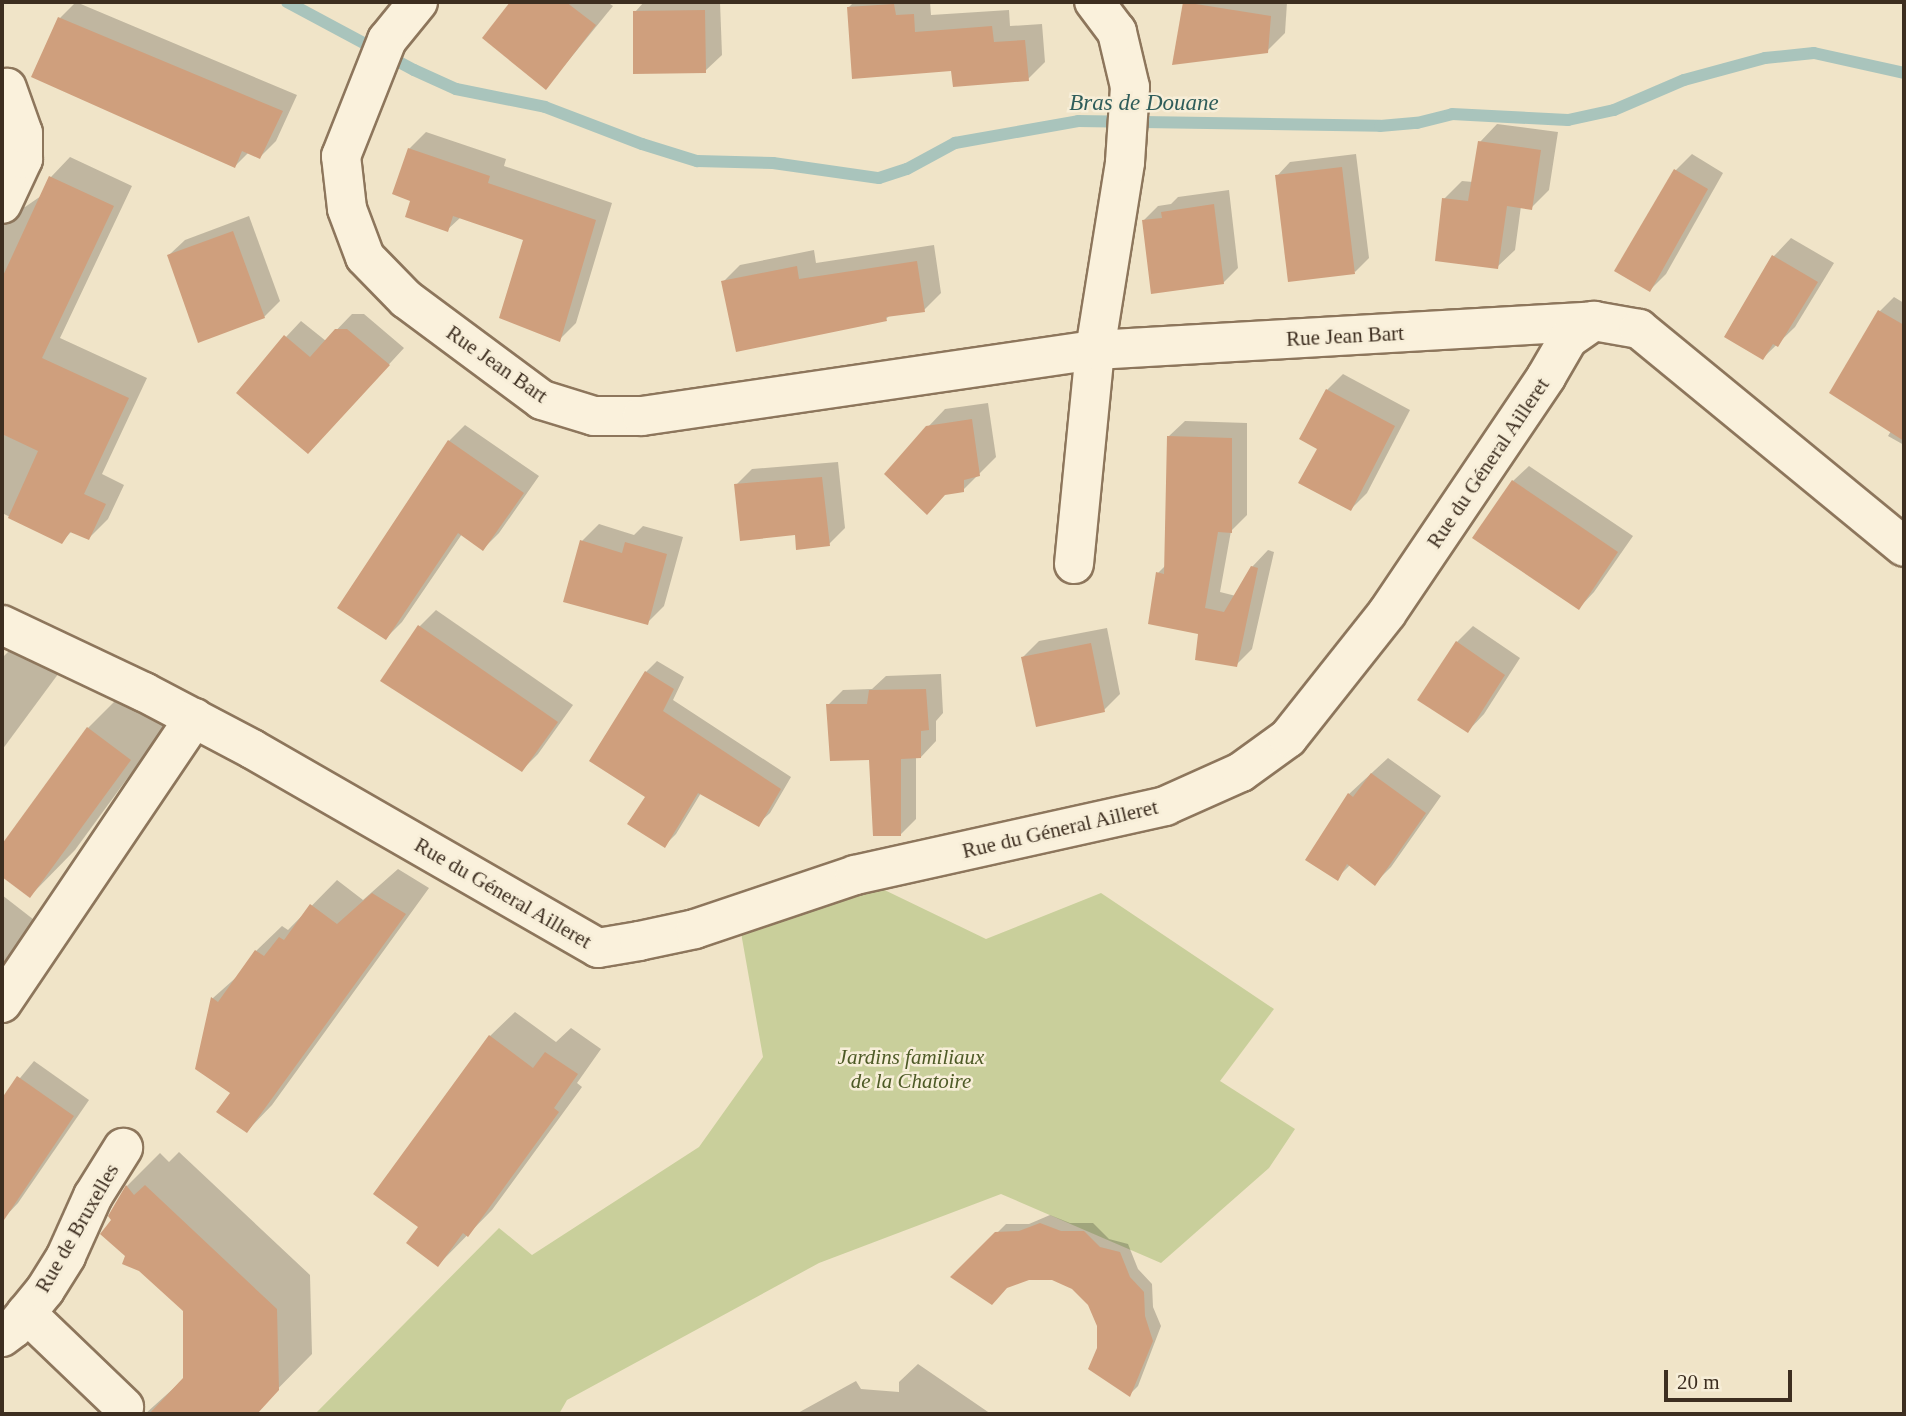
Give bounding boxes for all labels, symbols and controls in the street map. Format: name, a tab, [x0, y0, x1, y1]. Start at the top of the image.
water label: Bras de Douane	[1069, 89, 1219, 117]
street label: Rue Jean Bart	[442, 320, 552, 408]
street label: Rue Jean Bart	[1286, 320, 1404, 352]
street label: Rue du Géneral Ailleret	[1421, 373, 1555, 553]
street label: Rue du Géneral Ailleret	[959, 794, 1161, 864]
street label: Rue du Géneral Ailleret	[410, 832, 596, 954]
park label: Jardins familiaux de la Chatoire	[838, 1044, 984, 1094]
street label: Rue de Bruxelles	[30, 1159, 124, 1297]
scale bar	[1668, 1356, 1796, 1400]
text: 20 m	[1677, 1370, 1720, 1394]

